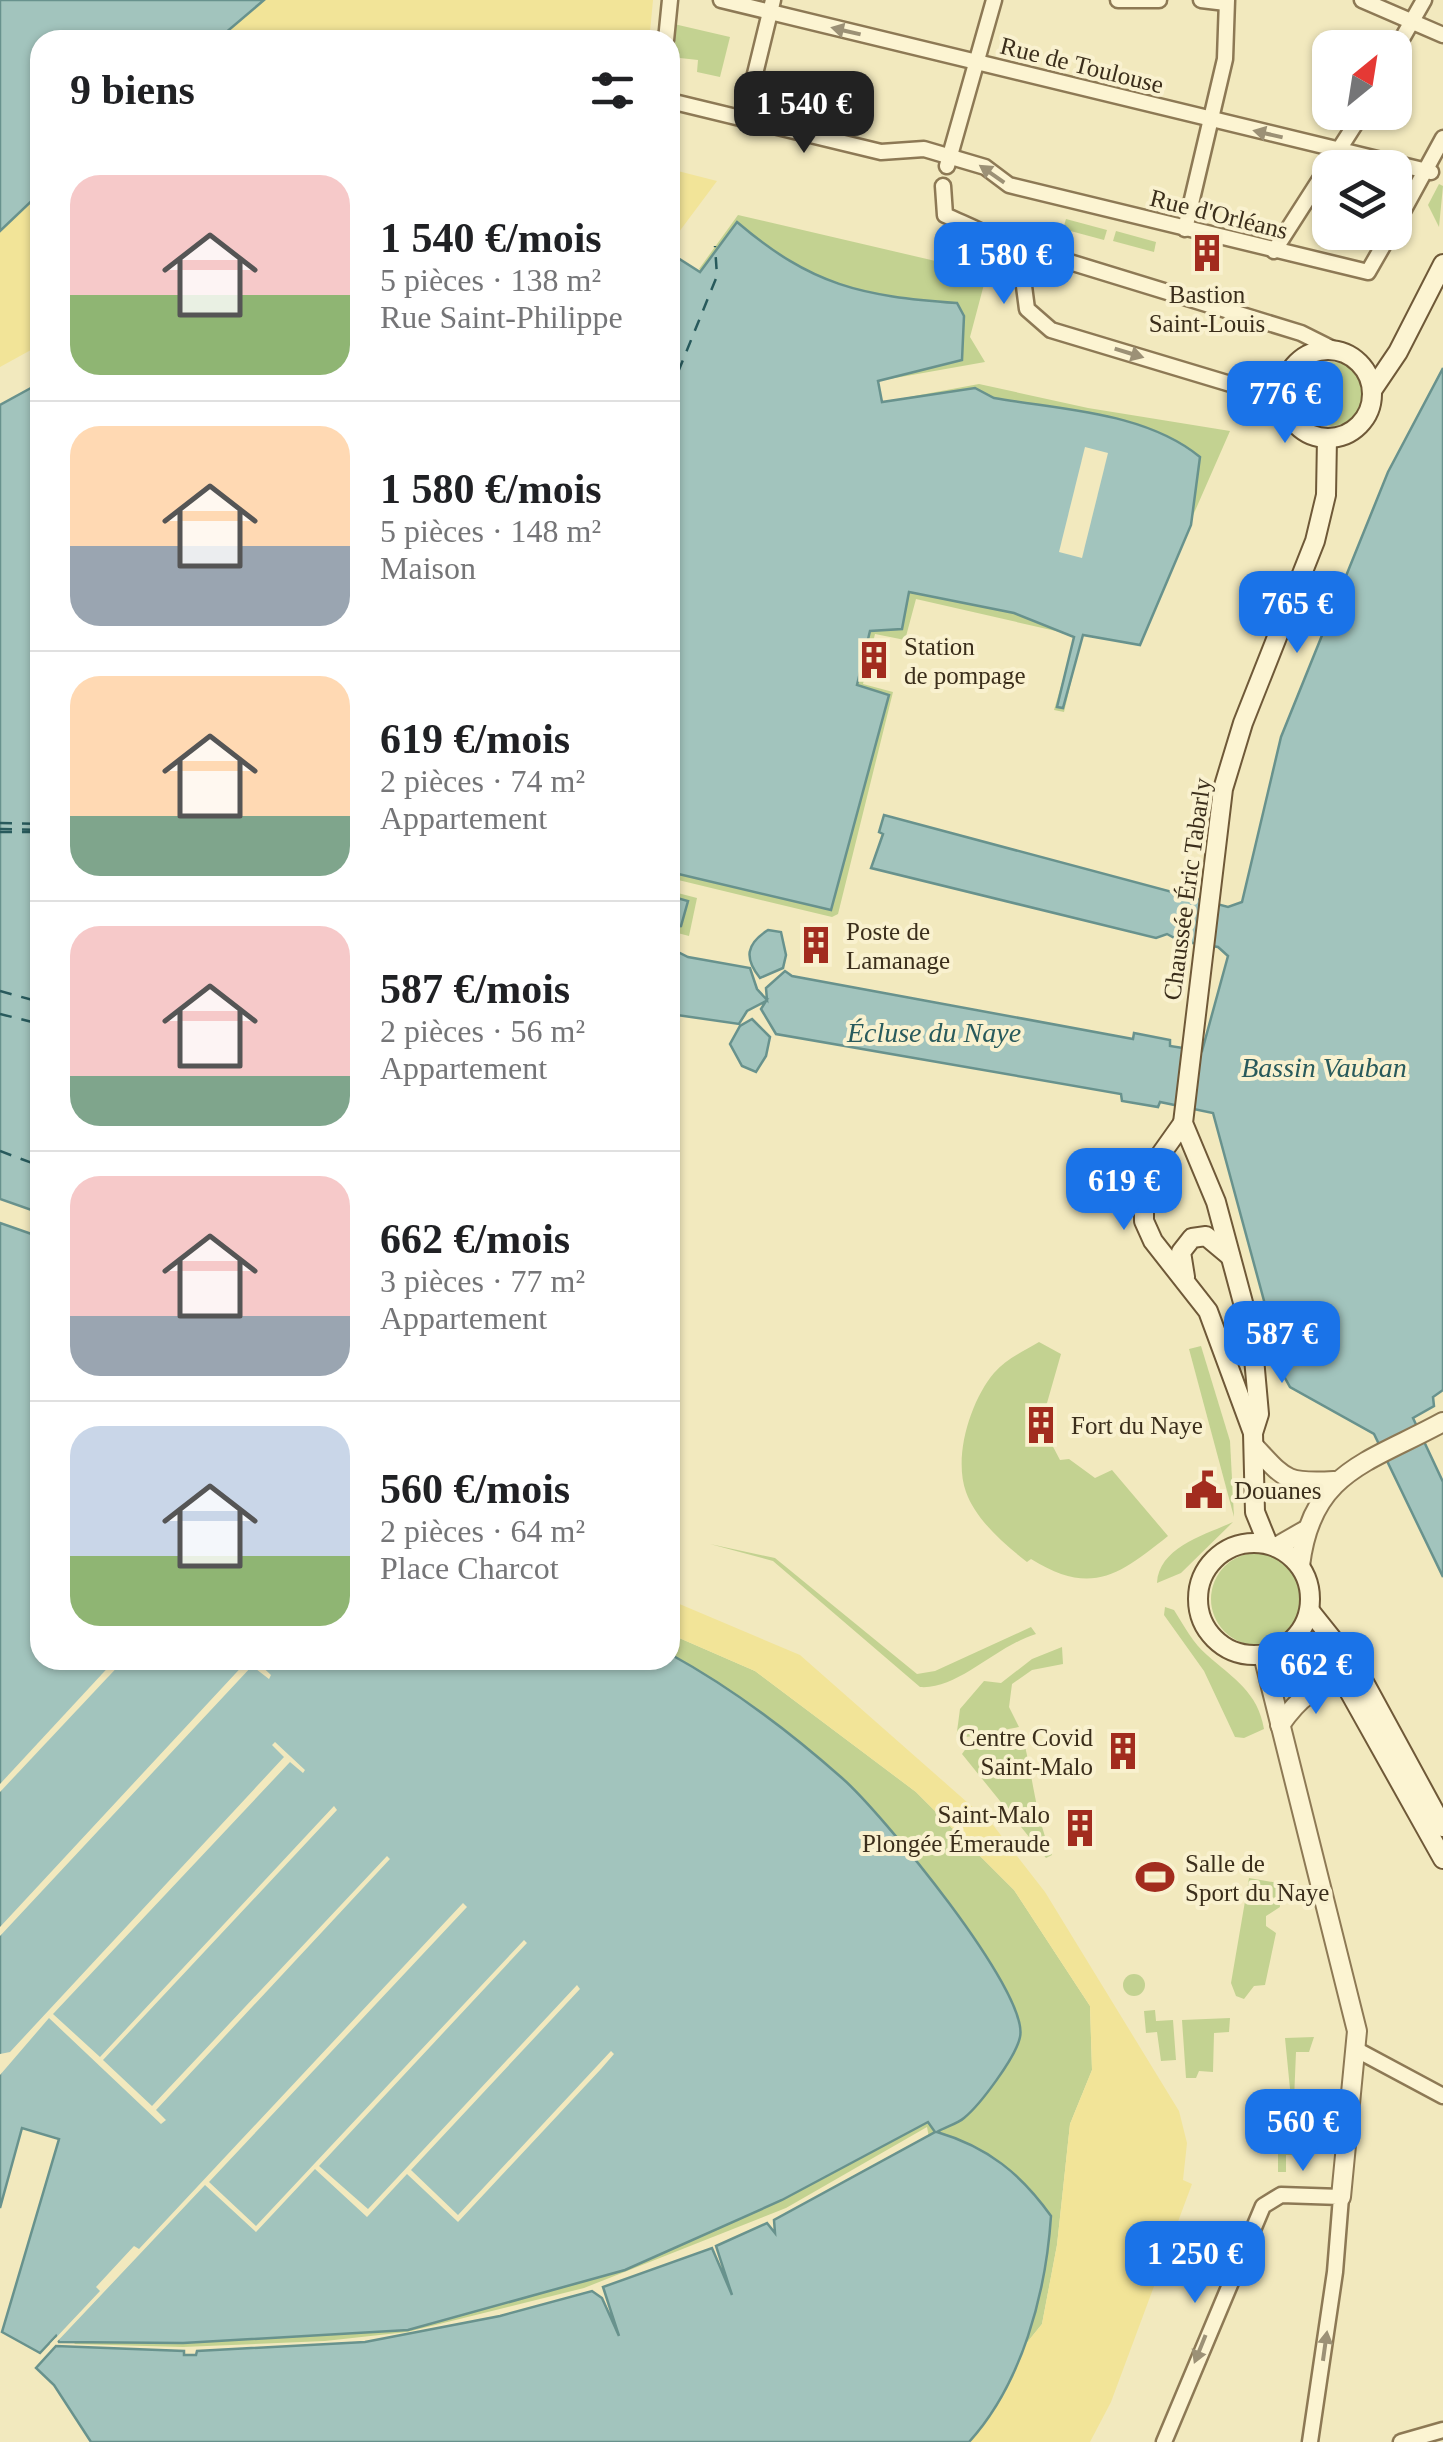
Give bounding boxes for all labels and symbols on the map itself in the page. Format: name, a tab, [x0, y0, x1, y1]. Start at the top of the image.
one-way arrow	[830, 23, 861, 38]
north arrow	[1312, 30, 1412, 130]
street label: Rue de Toulouse	[998, 32, 1166, 98]
pin: 1 540 €	[712, 71, 896, 156]
one-way arrow	[1252, 126, 1283, 141]
one-way arrow	[979, 165, 1005, 184]
street label: Rue d'Orléans	[1147, 184, 1291, 244]
pin: 1 580 €	[912, 222, 1096, 307]
building icon: Bastion Saint-Louis	[1186, 232, 1228, 274]
place label: Bastion Saint-Louis	[1149, 281, 1265, 337]
one-way arrow	[1114, 346, 1144, 361]
pin: 776 €	[1215, 361, 1355, 446]
pin: 765 €	[1227, 571, 1367, 656]
place label: Station de pompage	[904, 633, 1025, 689]
building icon: Station de pompage	[853, 639, 895, 681]
street label: Chaussée Éric Tabarly	[1158, 776, 1216, 1002]
place label: Poste de Lamanage	[846, 918, 950, 974]
building icon: Poste de Lamanage	[795, 924, 837, 966]
water label: Écluse du Naye	[846, 1017, 1021, 1048]
water label: Bassin Vauban	[1241, 1052, 1407, 1083]
pin: 619 €	[1054, 1148, 1194, 1233]
pin: 587 €	[1212, 1301, 1352, 1386]
building icon: Fort du Naye	[1020, 1404, 1062, 1446]
place label: Fort du Naye	[1071, 1412, 1203, 1439]
public building icon: Douanes	[1183, 1469, 1225, 1511]
place label: Douanes	[1234, 1477, 1321, 1504]
pin: 662 €	[1246, 1632, 1386, 1717]
place label: Centre Covid Saint-Malo	[959, 1724, 1093, 1780]
building icon: Centre Covid Saint-Malo	[1102, 1730, 1144, 1772]
place label: Saint-Malo Plongée Émeraude	[862, 1801, 1050, 1857]
building icon: Saint-Malo Plongée Émeraude	[1059, 1807, 1101, 1849]
place label: Salle de Sport du Naye	[1185, 1850, 1329, 1906]
sports icon: Salle de Sport du Naye	[1134, 1856, 1176, 1898]
pin: 560 €	[1233, 2089, 1373, 2174]
pin: 1 250 €	[1103, 2221, 1287, 2306]
one-way arrow	[1317, 2329, 1333, 2361]
one-way arrow	[1192, 2334, 1208, 2364]

